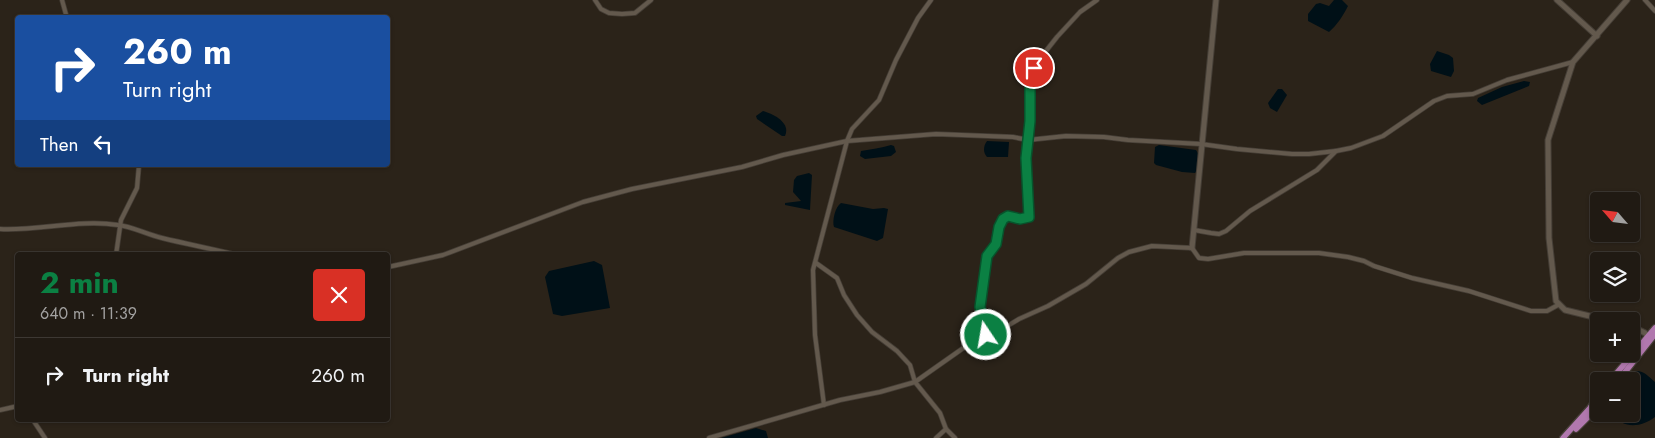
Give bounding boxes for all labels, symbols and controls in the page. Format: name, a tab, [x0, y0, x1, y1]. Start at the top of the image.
text: 260 m	[123, 27, 232, 77]
icon: right	[40, 35, 105, 100]
pin	[1013, 47, 1055, 89]
icon: arrive	[1020, 54, 1048, 82]
text: Turn right	[123, 73, 211, 105]
icon: left	[89, 130, 117, 158]
text: Then	[40, 131, 79, 158]
north arrow	[1590, 192, 1640, 242]
map controls	[1590, 192, 1640, 422]
button: layers	[1590, 252, 1640, 302]
text: 2 min	[40, 261, 119, 304]
button: close	[313, 269, 365, 321]
text: 640 m · 11:39	[40, 302, 137, 325]
position arrow	[959, 308, 1011, 360]
button: +	[1590, 312, 1640, 362]
icon: right	[40, 361, 68, 389]
text: Turn right	[83, 362, 169, 389]
text: 260 m	[311, 362, 365, 389]
button: −	[1590, 372, 1640, 422]

